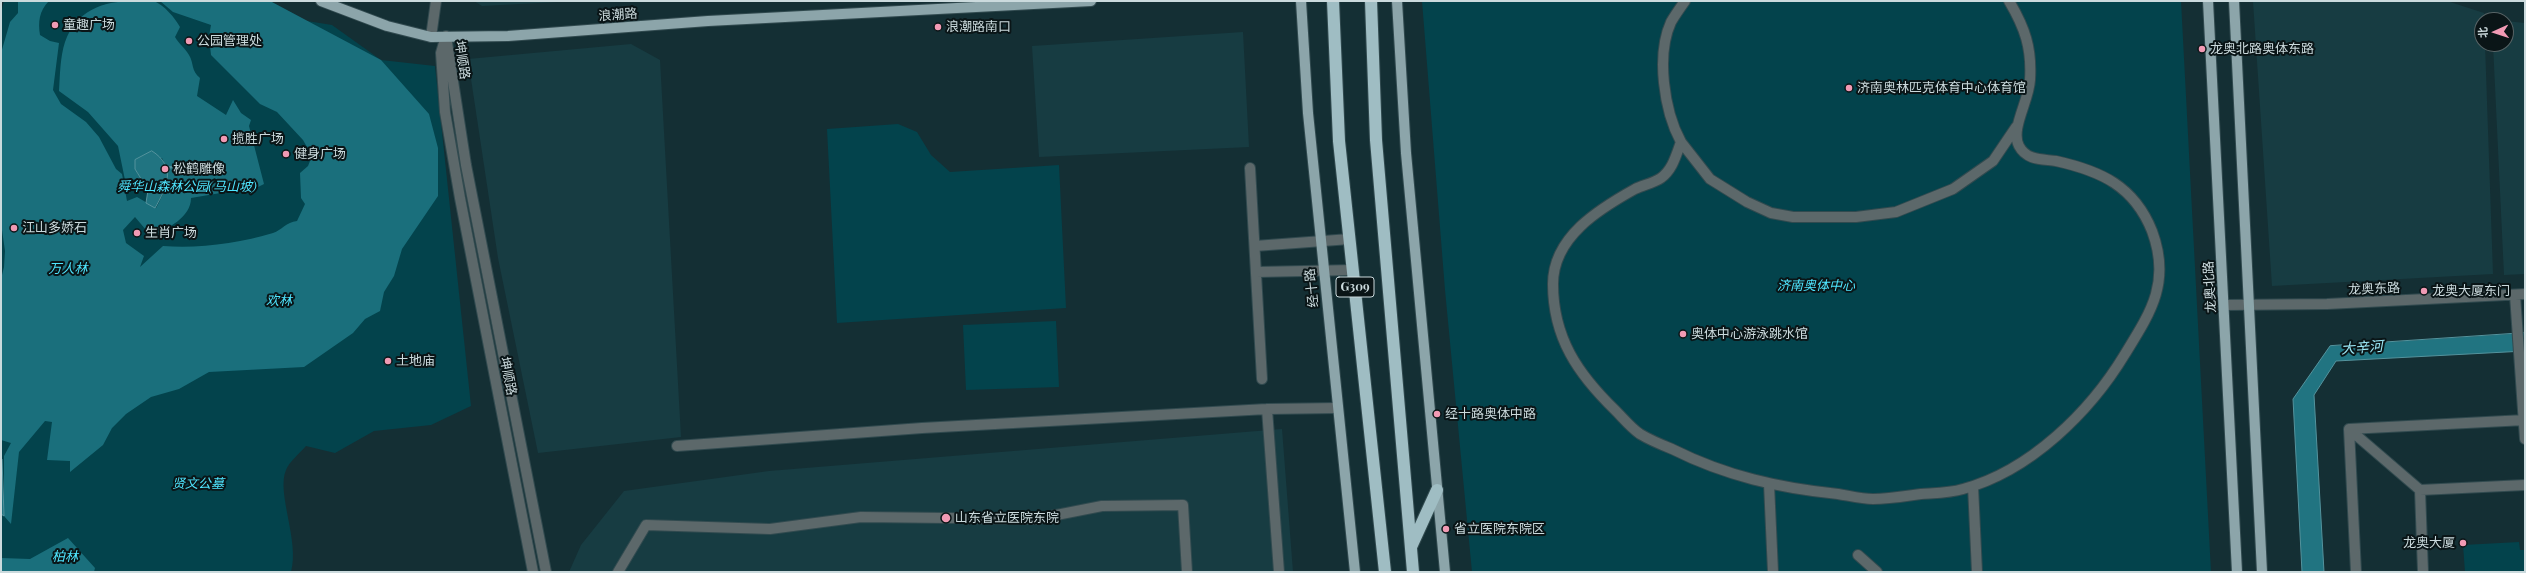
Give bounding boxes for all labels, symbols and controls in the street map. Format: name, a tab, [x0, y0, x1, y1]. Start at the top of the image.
street label: 浪潮路	[598, 6, 638, 24]
north arrow	[2474, 12, 2514, 52]
place label: 童趣广场	[63, 17, 115, 33]
place label: 浪潮路南口	[946, 19, 1011, 35]
marker: 童趣广场	[50, 20, 60, 30]
marker: 浪潮路南口	[933, 22, 943, 32]
text: 北	[2475, 27, 2490, 38]
place label: 公园管理处	[197, 33, 262, 49]
marker: 公园管理处	[184, 36, 194, 46]
street label: 坤顺路	[452, 40, 472, 80]
place label: 龙奥北路奥体东路	[2210, 41, 2314, 57]
marker: 龙奥北路奥体东路	[2197, 44, 2207, 54]
place label: 济南奥林匹克体育中心体育馆	[1857, 80, 2026, 96]
marker: 济南奥林匹克体育中心体育馆	[1844, 83, 1854, 93]
place label: 揽胜广场	[232, 131, 284, 147]
marker: 揽胜广场	[219, 134, 229, 144]
place label: 健身广场	[294, 146, 346, 162]
marker: 健身广场	[281, 149, 291, 159]
place label: 松鹤雕像	[173, 161, 225, 177]
marker: 松鹤雕像	[160, 164, 170, 174]
park label: 舜华山森林公园(马山坡)	[117, 179, 257, 195]
place label: 江山多娇石	[22, 220, 87, 236]
marker: 江山多娇石	[9, 223, 19, 233]
place label: 生肖广场	[145, 225, 197, 241]
marker: 生肖广场	[132, 228, 142, 238]
park label: 万人林	[49, 261, 87, 277]
street label: 龙奥北路	[2201, 261, 2219, 313]
street label: 经十路	[1302, 268, 1322, 308]
road number: G309	[1336, 277, 1374, 297]
park label: 济南奥体中心	[1777, 278, 1855, 294]
street label: 龙奥东路	[2348, 280, 2400, 298]
place label: 龙奥大厦东门	[2432, 283, 2510, 299]
marker: 龙奥大厦东门	[2419, 286, 2429, 296]
park label: 欢林	[266, 293, 292, 309]
place label: 奥体中心游泳跳水馆	[1691, 326, 1808, 342]
marker: 奥体中心游泳跳水馆	[1678, 329, 1688, 339]
water label: 大辛河	[2340, 338, 2384, 358]
place label: 土地庙	[396, 353, 435, 369]
street label: 坤顺路	[497, 355, 519, 397]
marker: 土地庙	[383, 356, 393, 366]
place label: 经十路奥体中路	[1445, 406, 1536, 422]
marker: 经十路奥体中路	[1432, 409, 1442, 419]
park label: 贤文公墓	[172, 476, 224, 492]
place label: 山东省立医院东院	[955, 510, 1059, 526]
marker: 山东省立医院东院	[940, 512, 952, 524]
place label: 省立医院东院区	[1454, 521, 1545, 537]
marker: 省立医院东院区	[1441, 524, 1451, 534]
place label: 龙奥大厦	[2403, 535, 2455, 551]
marker: 龙奥大厦	[2458, 538, 2468, 548]
park label: 柏林	[52, 549, 78, 565]

